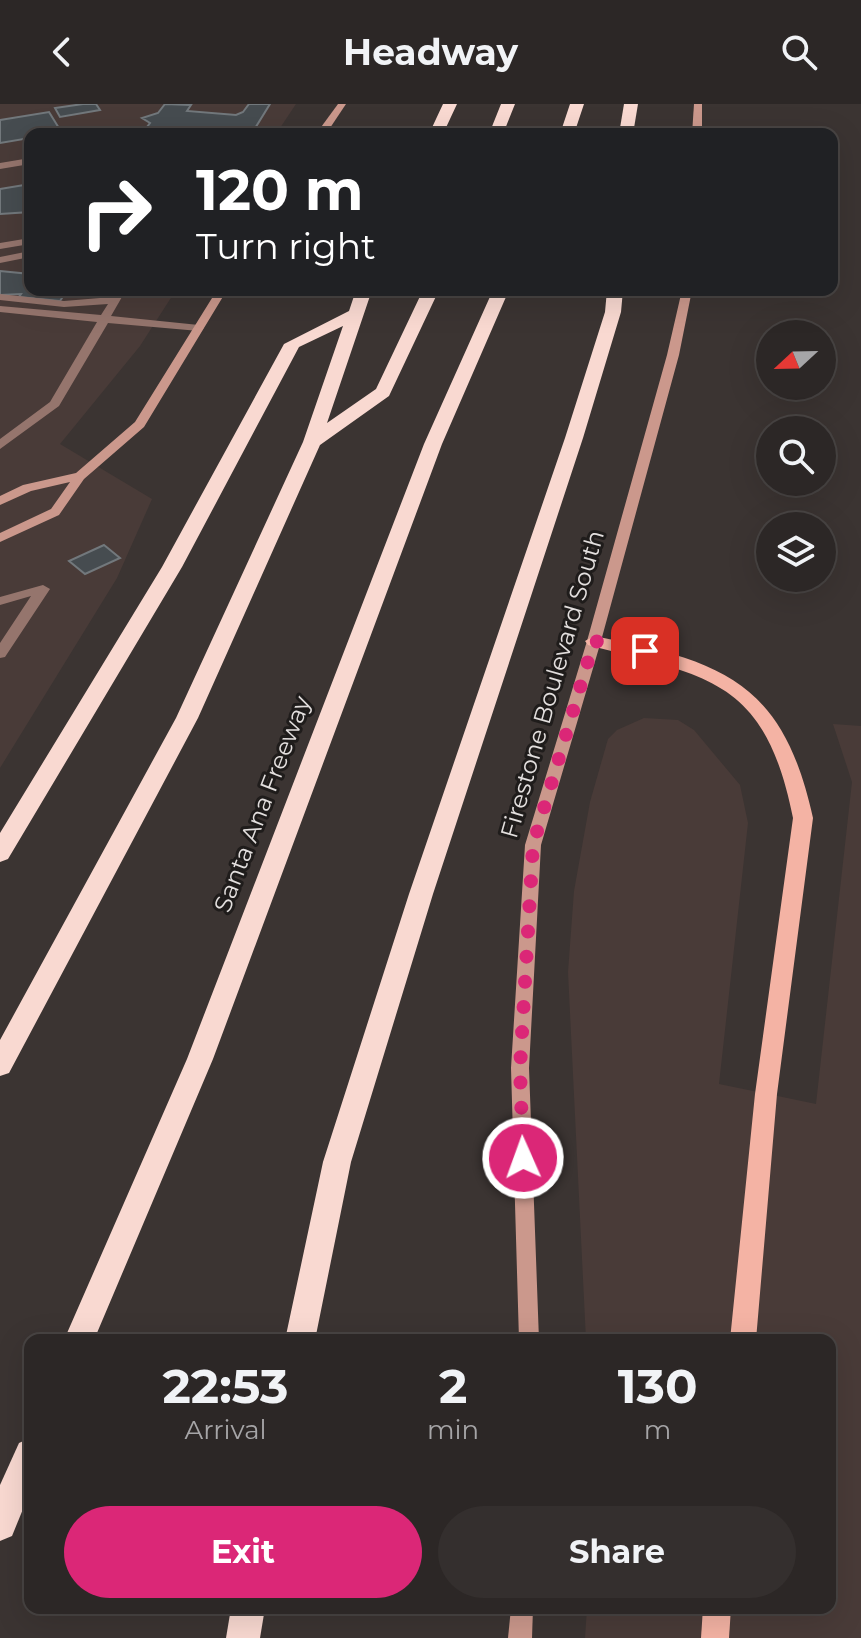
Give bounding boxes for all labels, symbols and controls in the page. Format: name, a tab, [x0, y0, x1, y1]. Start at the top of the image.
icon: back	[40, 30, 84, 74]
text: Headway	[343, 30, 518, 74]
icon: search	[777, 30, 821, 74]
text: 120 m	[196, 156, 364, 224]
icon: right	[64, 160, 168, 264]
text: Turn right	[196, 224, 376, 268]
north arrow	[756, 320, 836, 400]
map controls	[756, 320, 836, 592]
button: search	[756, 416, 836, 496]
button: layers	[756, 512, 836, 592]
street label: Firestone Boulevard South	[494, 527, 610, 841]
pin	[611, 617, 679, 685]
icon: arrive	[623, 629, 667, 673]
street label: Santa Ana Freeway	[207, 692, 317, 916]
position arrow	[481, 1116, 565, 1200]
text: 22:53	[163, 1357, 288, 1415]
text: 2	[439, 1357, 467, 1415]
text: 130	[618, 1357, 697, 1415]
text: Arrival	[184, 1414, 267, 1446]
text: min	[427, 1414, 479, 1446]
text: m	[644, 1414, 671, 1446]
button: Exit	[64, 1506, 422, 1598]
button: Share	[438, 1506, 796, 1598]

